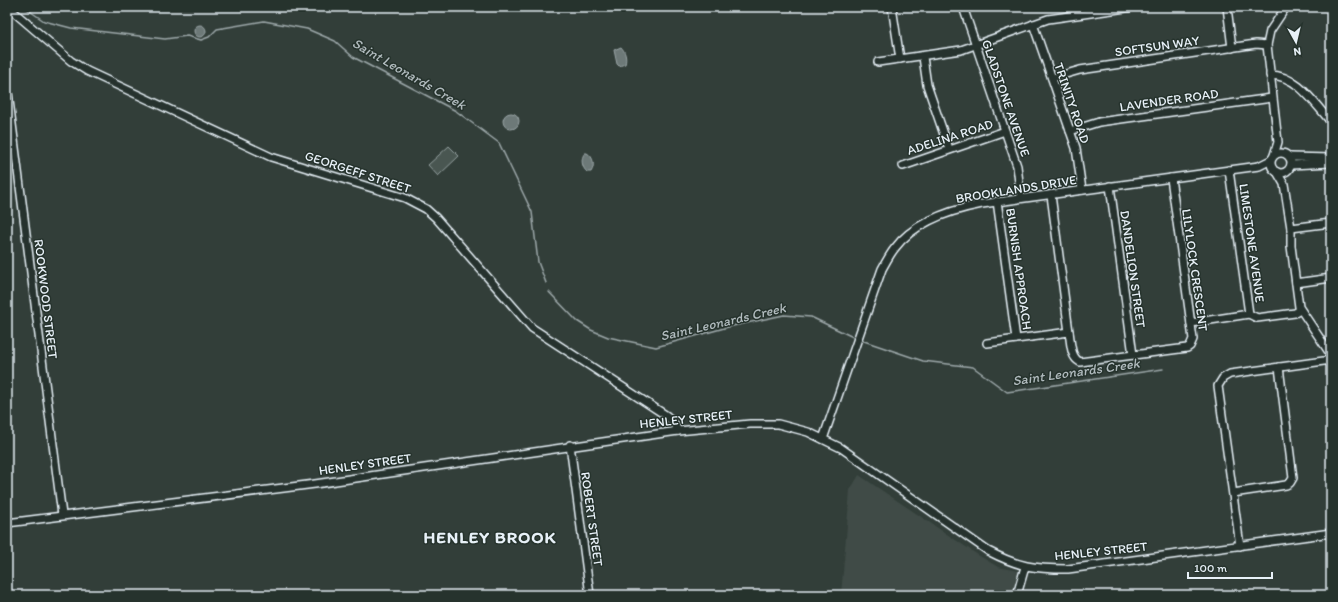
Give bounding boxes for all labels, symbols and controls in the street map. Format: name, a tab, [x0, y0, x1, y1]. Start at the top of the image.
north arrow	[1276, 22, 1316, 62]
street label: SOFTSUN WAY	[1114, 33, 1201, 59]
water label: Saint Leonards Creek	[349, 35, 470, 114]
street label: GLADSTONE AVENUE	[979, 38, 1033, 158]
text: N	[1293, 44, 1302, 58]
street label: TRINITY ROAD	[1051, 61, 1093, 146]
street label: LAVENDER ROAD	[1119, 86, 1220, 114]
street label: ADELINA ROAD	[905, 116, 995, 158]
street label: GEORGEFF STREET	[303, 148, 414, 196]
street label: BROOKLANDS DRIVE	[955, 172, 1077, 206]
street label: LIMESTONE AVENUE	[1236, 183, 1268, 303]
street label: BURNISH APPROACH	[1003, 207, 1035, 331]
street label: LILYLOCK CRESCENT	[1179, 208, 1211, 333]
street label: DANDELION STREET	[1117, 209, 1149, 329]
street label: ROOKWOOD STREET	[31, 238, 61, 360]
water label: Saint Leonards Creek	[659, 299, 788, 345]
water label: Saint Leonards Creek	[1011, 355, 1142, 389]
street label: HENLEY STREET	[639, 407, 734, 431]
street label: HENLEY STREET	[318, 450, 413, 478]
street label: ROBERT STREET	[578, 471, 606, 568]
district label: HENLEY BROOK	[424, 527, 557, 547]
street label: HENLEY STREET	[1054, 539, 1149, 563]
scale bar	[1188, 554, 1272, 580]
text: 100 m	[1194, 561, 1227, 575]

